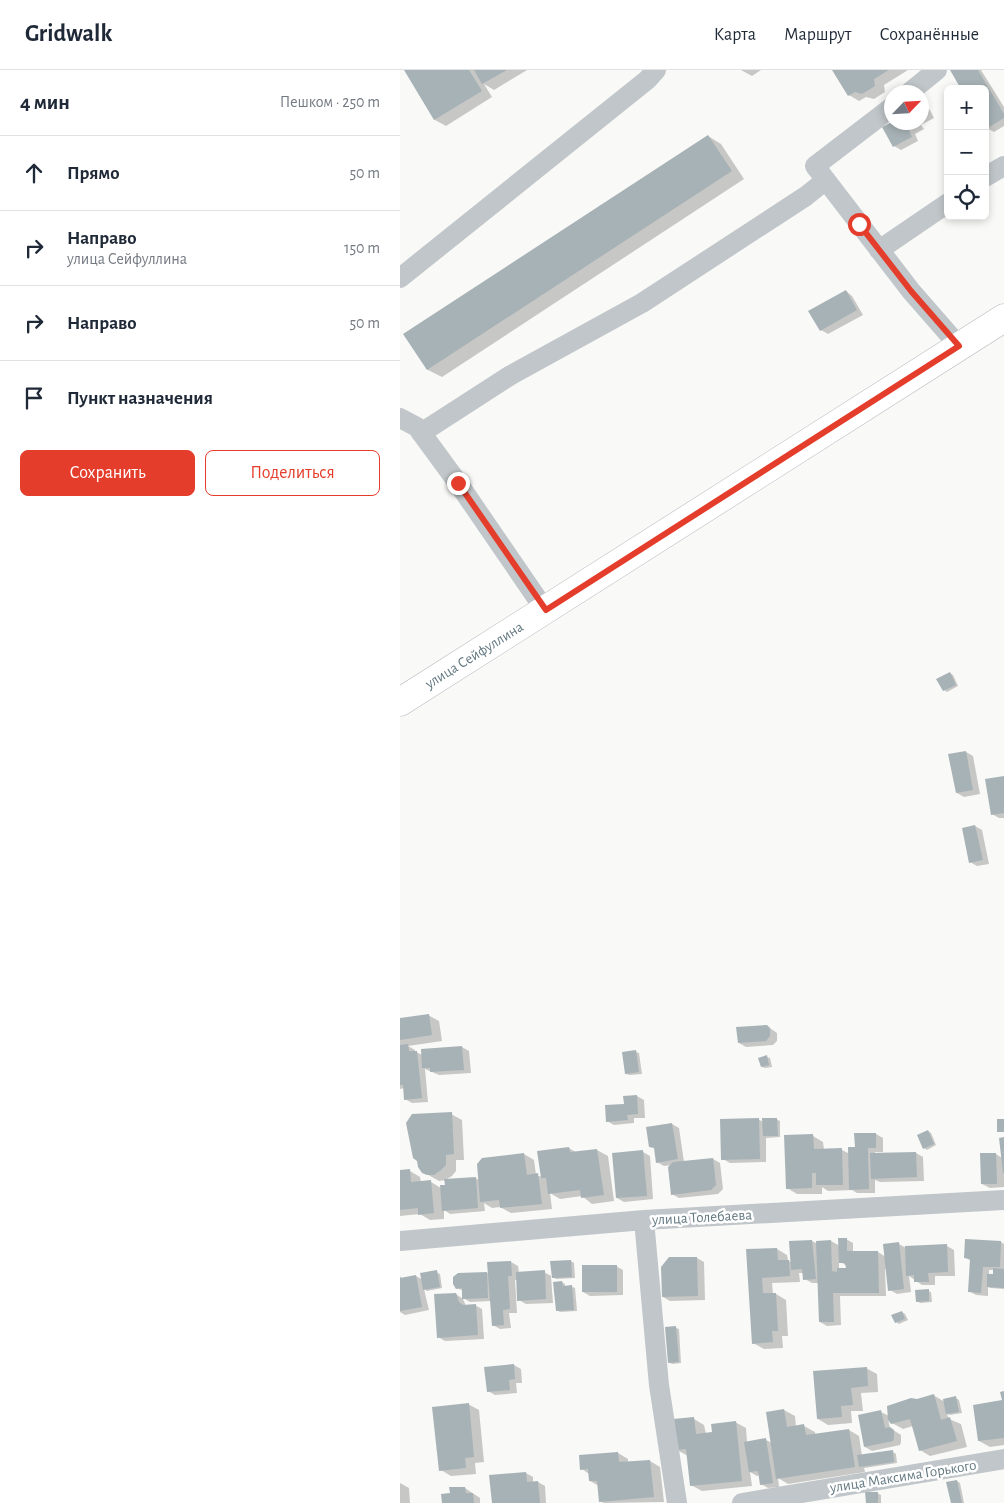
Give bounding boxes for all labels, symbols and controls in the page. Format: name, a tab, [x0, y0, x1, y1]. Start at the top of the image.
text: Gridwalk	[25, 22, 112, 46]
text: Карта	[714, 26, 756, 44]
text: Маршрут	[784, 26, 852, 44]
text: Сохранённые	[880, 26, 979, 44]
north arrow	[884, 85, 929, 130]
map controls	[944, 85, 989, 220]
button: +	[944, 85, 989, 130]
text: 4 мин	[20, 92, 70, 113]
text: Пешком · 250 m	[280, 94, 380, 110]
button: −	[944, 130, 989, 175]
icon: ahead	[20, 159, 48, 187]
text: Прямо	[67, 164, 120, 183]
text: 50 m	[349, 165, 380, 181]
button: locate	[944, 175, 989, 220]
route start	[848, 213, 871, 236]
text: Направо	[67, 229, 137, 248]
icon: right	[20, 234, 48, 262]
text: 150 m	[344, 240, 380, 256]
text: улица Сейфуллина	[67, 251, 187, 267]
icon: right	[20, 309, 48, 337]
text: Направо	[67, 314, 137, 333]
text: 50 m	[349, 315, 380, 331]
icon: arrive	[20, 384, 48, 412]
text: Пункт назначения	[67, 389, 213, 408]
button: Сохранить	[20, 450, 195, 496]
button: Поделиться	[205, 450, 380, 496]
route end	[447, 472, 470, 495]
street label: улица Сейфуллина	[422, 619, 526, 692]
street label: улица Толебаева	[651, 1207, 753, 1228]
street label: улица Максима Горького	[828, 1458, 977, 1496]

